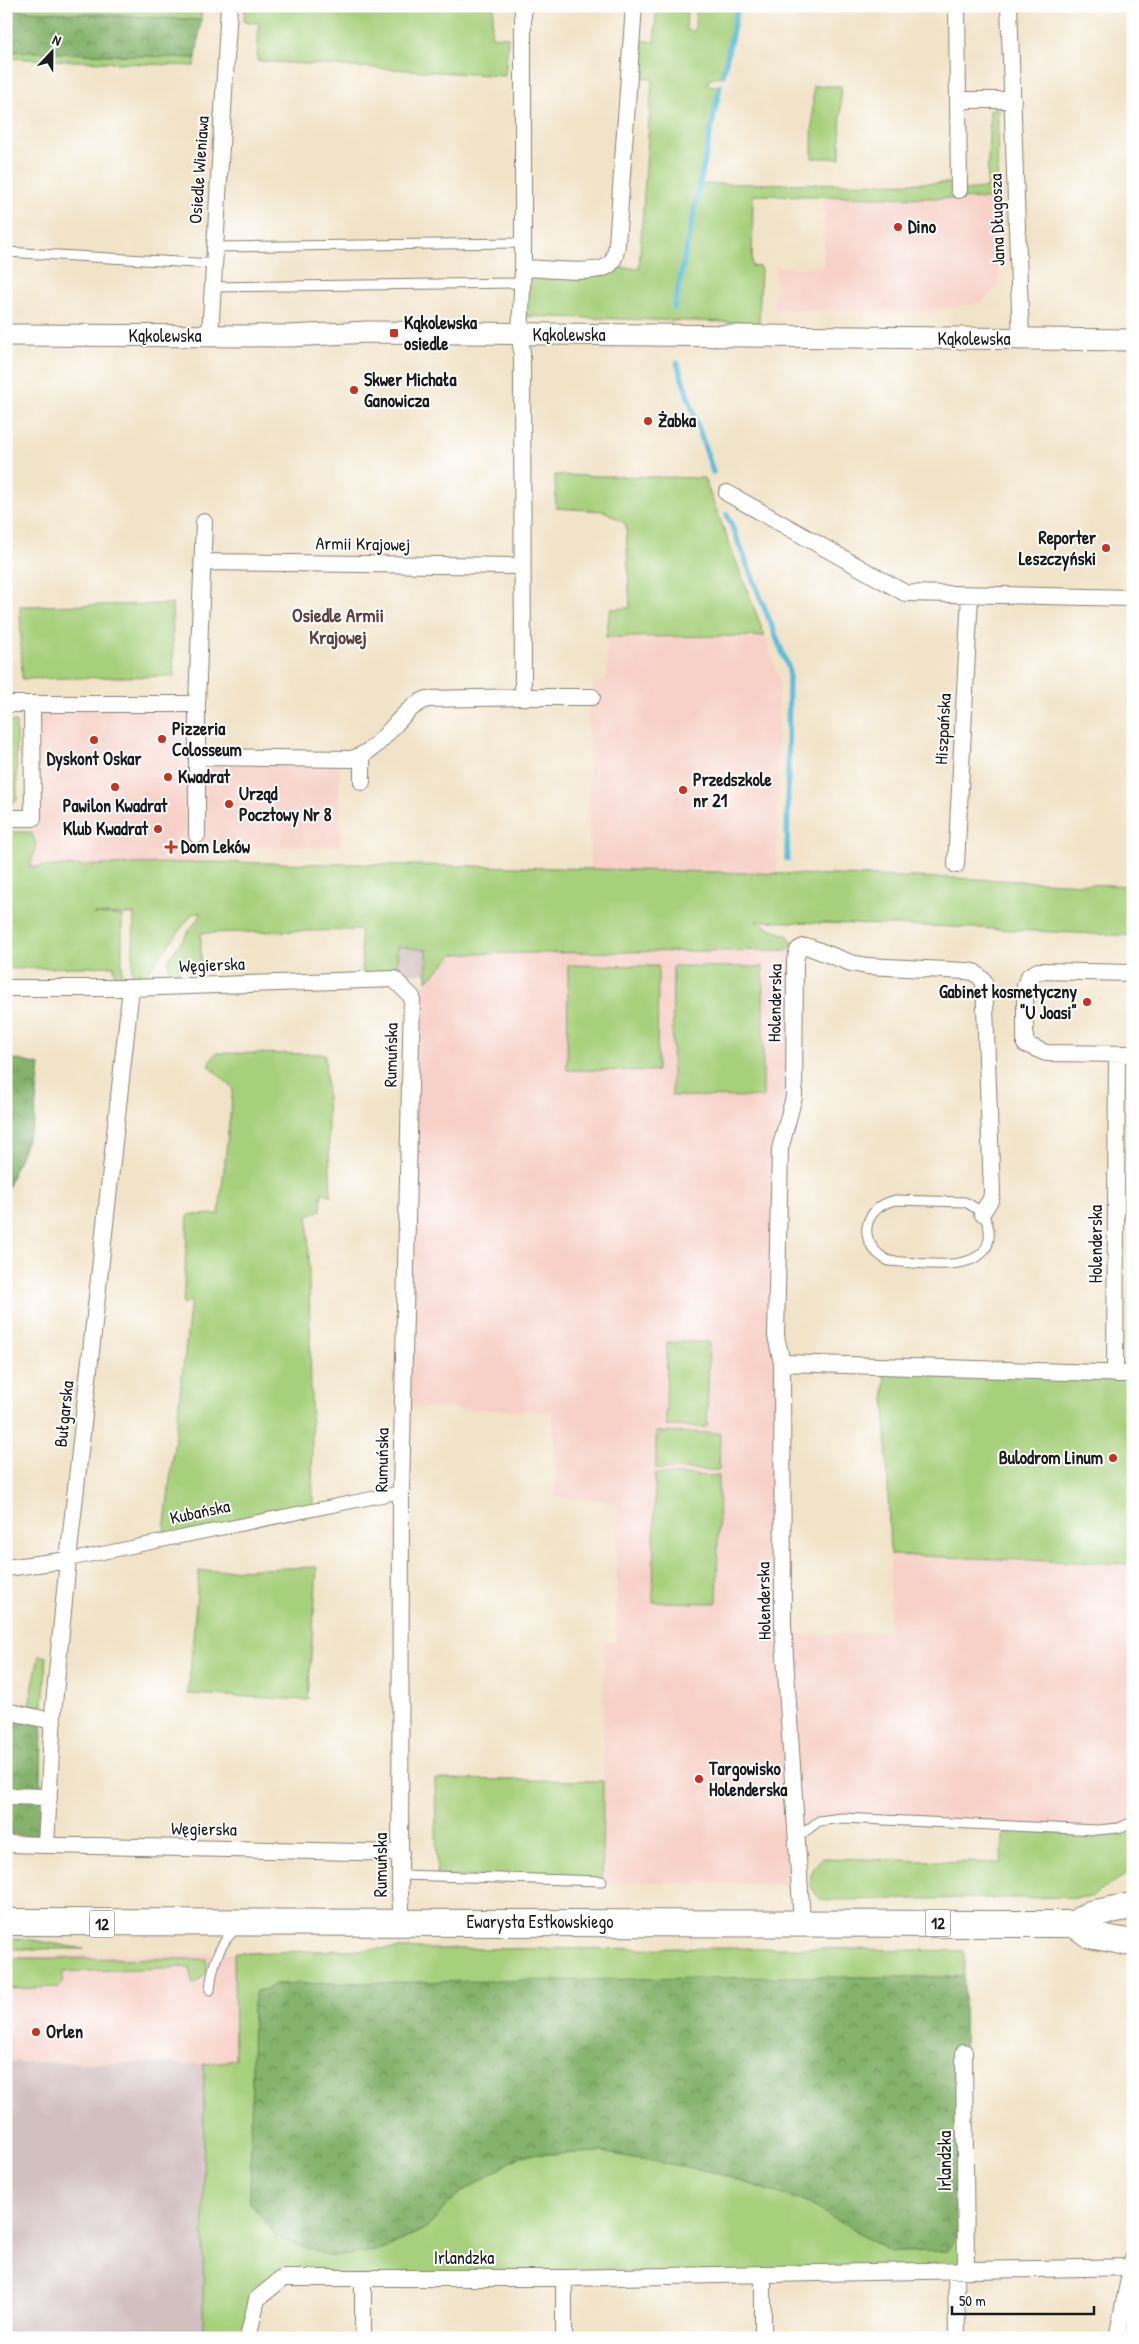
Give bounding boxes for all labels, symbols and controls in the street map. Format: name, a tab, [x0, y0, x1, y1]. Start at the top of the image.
north arrow	[28, 28, 78, 78]
text: N	[50, 29, 65, 50]
street label: Osiedle Wieniawa	[182, 115, 215, 225]
street label: Jana Długosza	[982, 173, 1011, 267]
place label: Dino	[908, 214, 937, 239]
marker: Dino	[892, 221, 904, 233]
place label: Kąkolewska osiedle	[404, 310, 478, 356]
street label: Kąkolewska	[533, 322, 605, 347]
street label: Kąkolewska	[129, 323, 201, 348]
street label: Kąkolewska	[938, 326, 1010, 351]
marker: Kąkolewska osiedle	[388, 327, 400, 339]
place label: Skwer Michała Ganowicza	[364, 367, 457, 413]
marker: Skwer Michała Ganowicza	[348, 384, 360, 396]
place label: Żabka	[658, 408, 697, 433]
marker: Żabka	[642, 415, 654, 427]
place label: Reporter Leszczyński	[1019, 525, 1096, 572]
street label: Armii Krajowej	[315, 530, 411, 557]
marker: Reporter Leszczyński	[1100, 542, 1112, 554]
district label: Osiedle Armii Krajowej	[292, 602, 384, 650]
street label: Hiszpańska	[928, 693, 957, 765]
place label: Pizzeria Colosseum	[172, 716, 242, 762]
marker: Pizzeria Colosseum	[156, 733, 168, 745]
marker: Dyskont Oskar	[88, 734, 100, 746]
place label: Dyskont Oskar	[47, 746, 141, 772]
place label: Kwadrat	[178, 764, 231, 789]
place label: Przedszkole nr 21	[693, 767, 773, 813]
marker: Kwadrat	[162, 771, 174, 783]
marker: Pawilon Kwadrat	[109, 781, 121, 793]
place label: Urząd Pocztowy Nr 8	[239, 781, 332, 828]
marker: Przedszkole nr 21	[677, 784, 689, 796]
place label: Pawilon Kwadrat	[63, 793, 168, 818]
marker: Urząd Pocztowy Nr 8	[223, 798, 235, 810]
place label: Klub Kwadrat	[63, 816, 149, 841]
marker: Klub Kwadrat	[152, 823, 164, 835]
place label: Dom Leków	[181, 834, 251, 859]
marker: Dom Leków	[165, 841, 177, 853]
street label: Węgierska	[179, 951, 245, 978]
street label: Holenderska	[761, 964, 788, 1042]
place label: Gabinet kosmetyczny "U Joasi"	[939, 979, 1077, 1025]
marker: Gabinet kosmetyczny "U Joasi"	[1081, 996, 1093, 1008]
street label: Rumuńska	[377, 1023, 404, 1087]
street label: Holenderska	[1083, 1205, 1108, 1283]
street label: Bułgarska	[48, 1380, 79, 1448]
street label: Rumuńska	[368, 1428, 395, 1492]
place label: Bulodrom Linum	[999, 1445, 1103, 1470]
marker: Bulodrom Linum	[1107, 1452, 1119, 1464]
street label: Kubańska	[168, 1493, 232, 1530]
street label: Holenderska	[750, 1562, 777, 1640]
place label: Targowisko Holenderska	[708, 1756, 788, 1802]
marker: Targowisko Holenderska	[693, 1773, 705, 1785]
street label: Węgierska	[171, 1815, 237, 1842]
street label: Rumuńska	[368, 1833, 393, 1897]
street label: Ewarysta Estkowskiego	[466, 1909, 614, 1934]
road number: 12	[90, 1910, 114, 1938]
road number: 12	[926, 1910, 950, 1936]
place label: Orlen	[46, 2019, 83, 2044]
marker: Orlen	[30, 2026, 42, 2038]
street label: Irlandzka	[932, 2131, 957, 2191]
street label: Irlandzka	[434, 2245, 494, 2270]
scale bar	[952, 2284, 1094, 2316]
text: 50 m	[959, 2290, 986, 2311]

